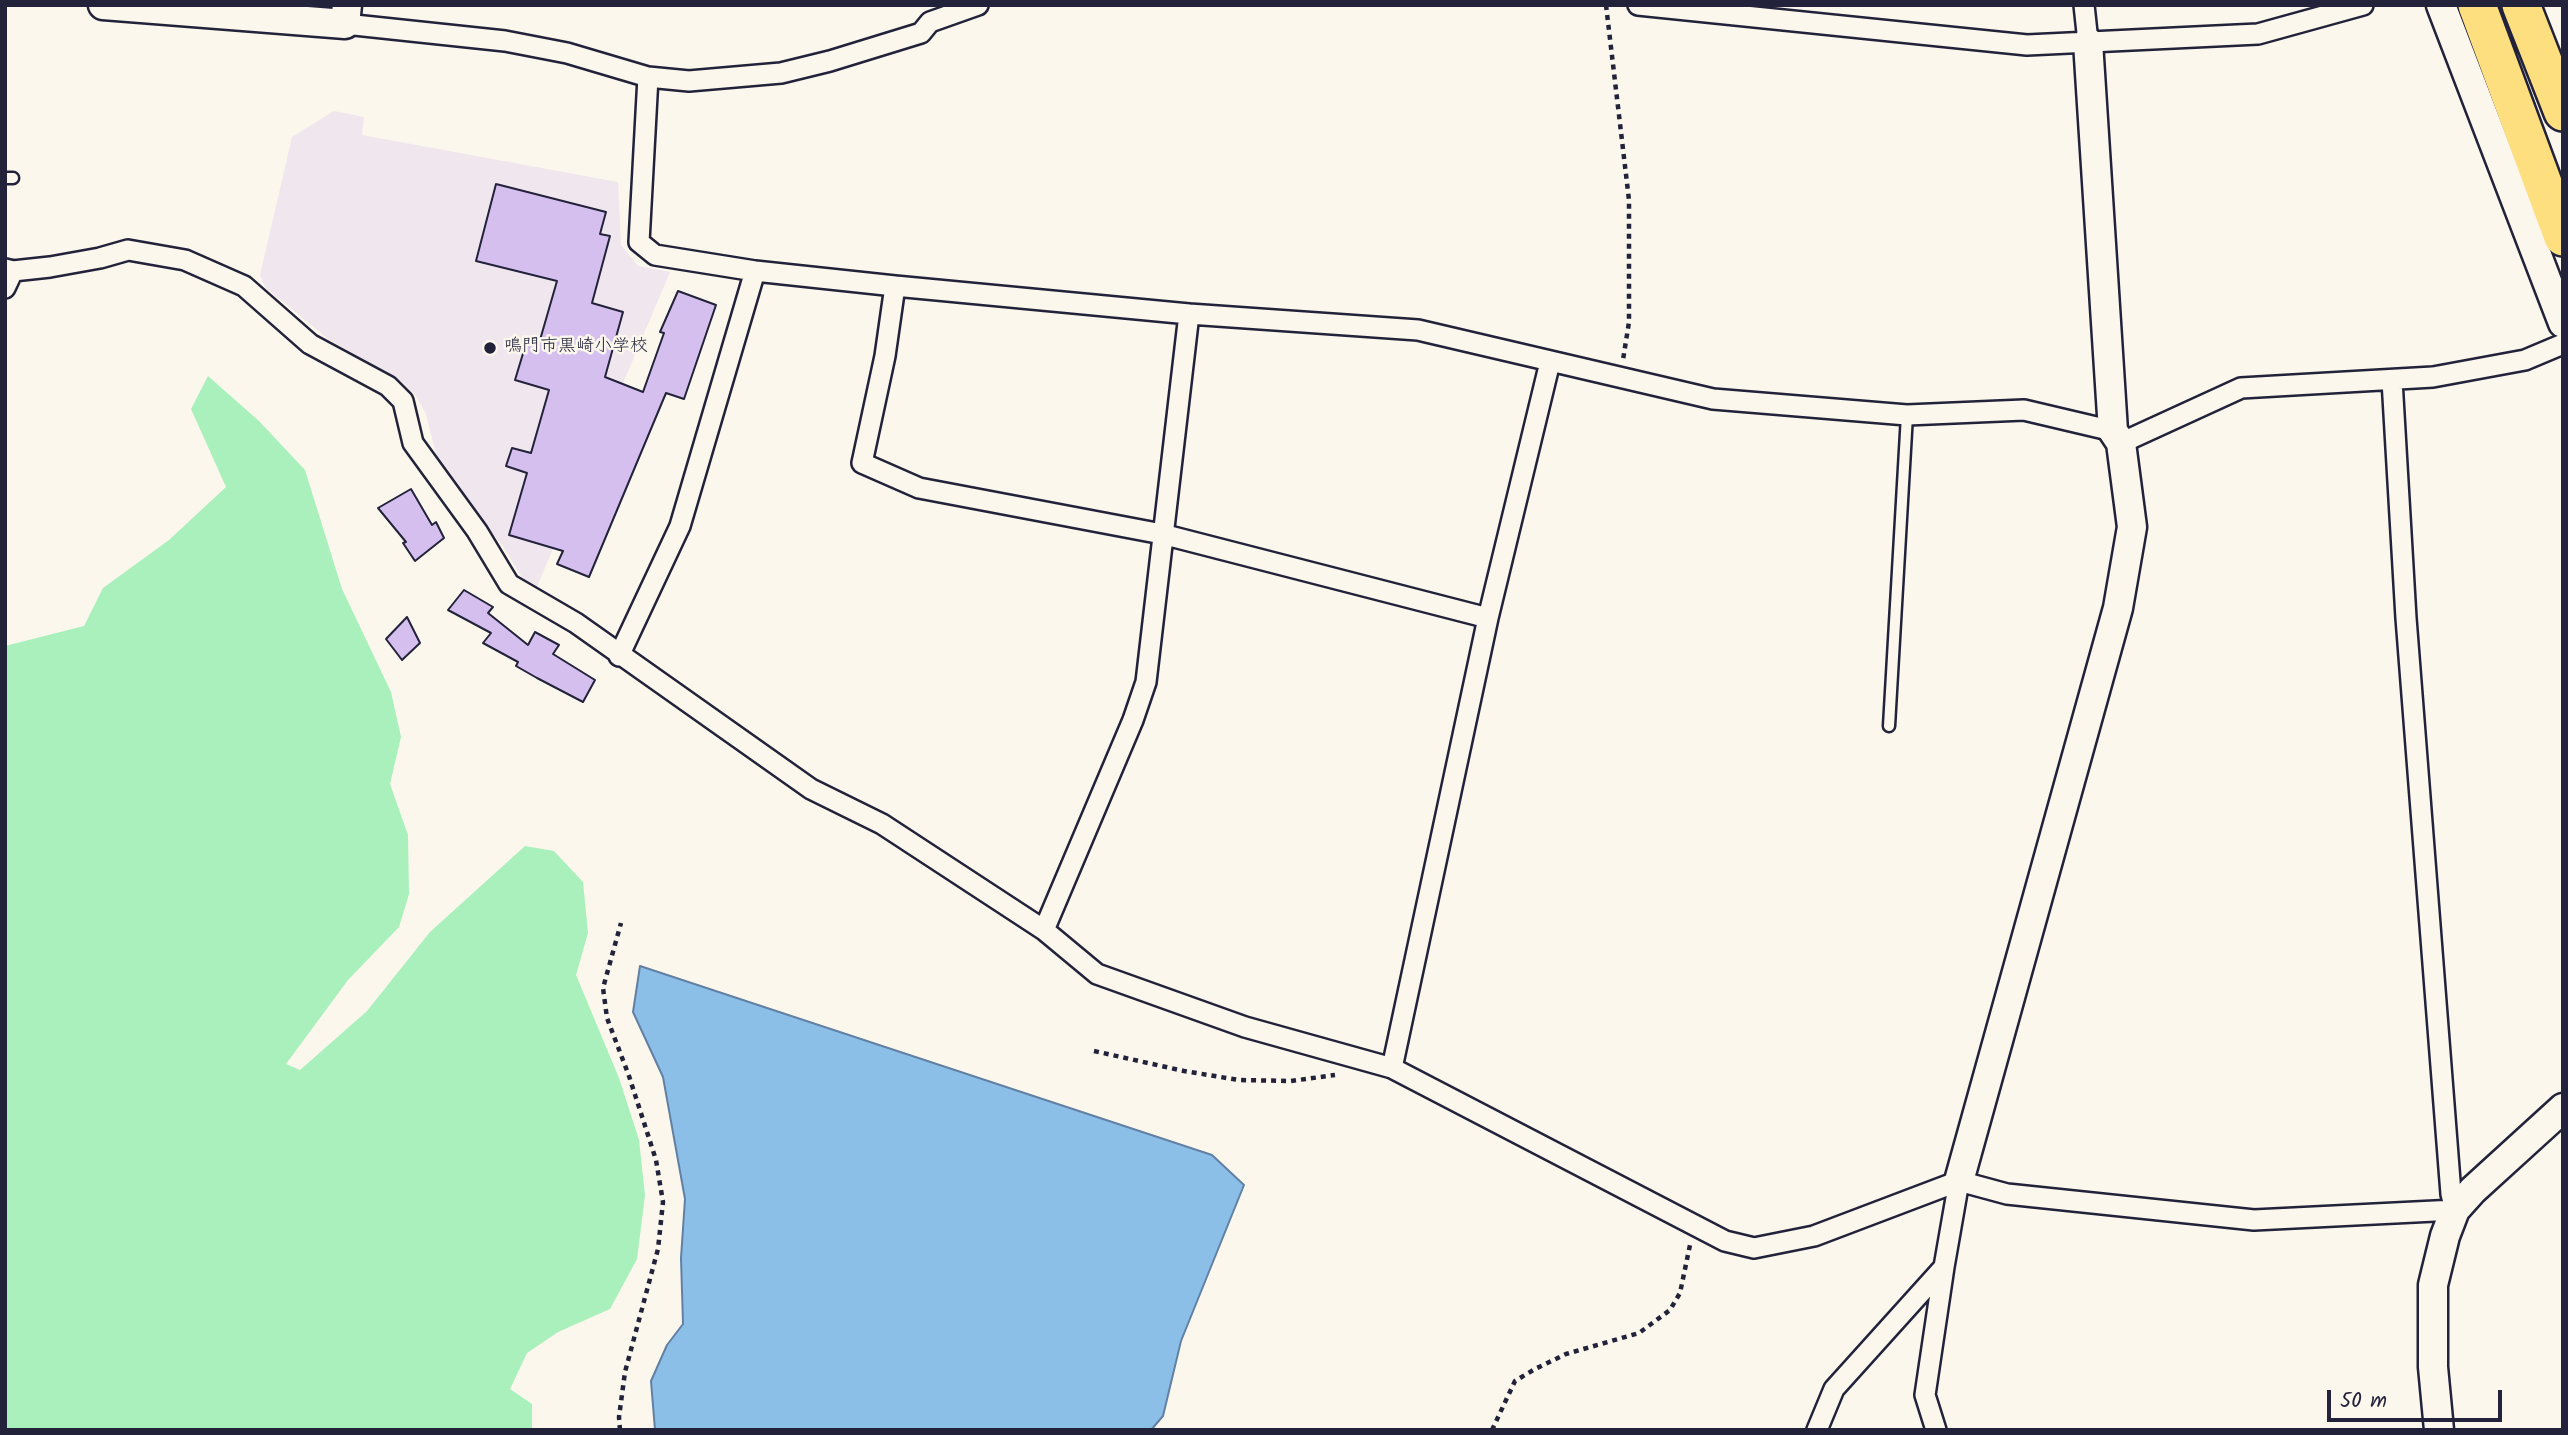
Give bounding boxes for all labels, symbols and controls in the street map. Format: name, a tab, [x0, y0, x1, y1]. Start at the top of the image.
place label: 鳴門市黒崎小学校	[504, 337, 648, 359]
marker: 鳴門市黒崎小学校	[482, 340, 498, 356]
scale bar	[2330, 1376, 2505, 1420]
text: 50 m	[2340, 1385, 2387, 1418]

